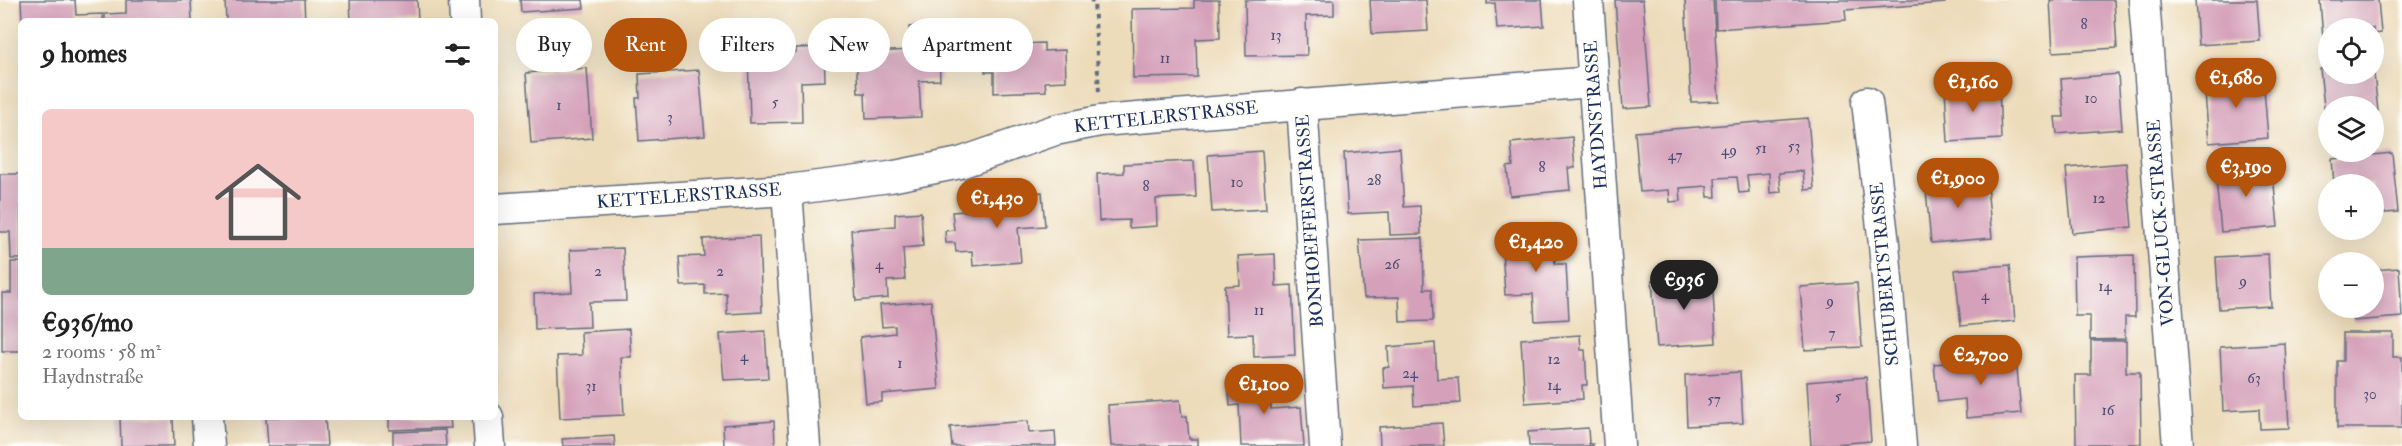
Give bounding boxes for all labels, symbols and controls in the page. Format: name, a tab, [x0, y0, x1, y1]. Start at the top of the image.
house number: 8	[2080, 15, 2088, 34]
chip: Buy	[516, 18, 592, 72]
chip: Rent	[604, 18, 687, 72]
chip: Filters	[699, 18, 796, 72]
chip: New	[808, 18, 890, 72]
chip: Apartment	[902, 18, 1033, 72]
map controls	[2318, 18, 2384, 318]
button: locate	[2318, 18, 2384, 84]
house number: 13	[1270, 26, 1282, 45]
text: 9 homes	[42, 38, 127, 70]
icon: filters	[441, 38, 474, 71]
street label: HAYDNSTRASSE	[1579, 40, 1613, 190]
house number: 11	[1160, 49, 1170, 68]
pin: €1,680	[2187, 58, 2285, 109]
pin: €1,160	[1924, 62, 2022, 113]
text: €1,680	[2209, 65, 2263, 90]
text: €1,160	[1948, 69, 1998, 94]
house number: 10	[2085, 89, 2097, 108]
house number: 5	[772, 93, 779, 112]
house number: 1	[556, 96, 562, 115]
street label: KETTELERSTRASSE	[1073, 96, 1259, 138]
button: layers	[2318, 96, 2384, 162]
house number: 3	[667, 108, 673, 127]
street label: BONHOEFFERSTRASSE	[1291, 114, 1329, 328]
street label: VON-GLUCK-STRASSE	[2142, 119, 2180, 327]
house number: 53	[1788, 137, 1800, 156]
house number: 51	[1755, 139, 1767, 158]
house number: 49	[1721, 141, 1737, 160]
house number: 47	[1668, 146, 1682, 165]
pin: €3,190	[2197, 147, 2295, 198]
icon: home	[204, 148, 312, 256]
text: €3,190	[2220, 154, 2272, 179]
house number: 8	[1538, 158, 1546, 177]
pin: €1,900	[1909, 158, 2007, 209]
text: €1,900	[1931, 165, 1985, 190]
house number: 28	[1367, 171, 1381, 190]
house number: 10	[1231, 173, 1243, 192]
button: +	[2318, 174, 2384, 240]
house number: 8	[1142, 177, 1150, 196]
street label: KETTELERSTRASSE	[596, 178, 782, 214]
pin: €1,430	[948, 178, 1046, 229]
street label: SCHUBERTSTRASSE	[1866, 181, 1904, 367]
text: €1,430	[971, 185, 1023, 210]
house number: 12	[2093, 189, 2106, 208]
pin: €1,420	[1487, 222, 1585, 273]
text: €1,420	[1508, 229, 1564, 254]
button: −	[2318, 252, 2384, 318]
house number: 4	[875, 255, 884, 274]
house number: 26	[1384, 255, 1401, 274]
pin: €936	[1648, 260, 1720, 311]
house number: 2	[594, 262, 602, 281]
house number: 2	[716, 262, 724, 281]
text: €936	[1664, 267, 1704, 292]
house number: 9	[2238, 272, 2247, 291]
house number: 14	[2098, 277, 2113, 296]
house number: 4	[1981, 286, 1990, 305]
house number: 9	[1825, 292, 1834, 311]
house number: 11	[1254, 301, 1264, 320]
text: €936/mo	[42, 307, 133, 339]
house number: 7	[1829, 324, 1836, 343]
pin: €2,700	[1932, 335, 2030, 386]
text: 2 rooms · 58 m²	[42, 339, 161, 364]
text: €2,700	[1953, 342, 2009, 367]
house number: 4	[740, 347, 749, 366]
house number: 12	[1548, 350, 1561, 369]
house number: 1	[897, 354, 903, 373]
text: Haydnstraße	[42, 364, 143, 389]
pin: €1,100	[1215, 364, 1313, 415]
house number: 24	[1402, 364, 1419, 383]
house number: 63	[2247, 369, 2261, 388]
text: €1,100	[1238, 371, 1290, 396]
house number: 14	[1547, 376, 1562, 395]
house number: 31	[585, 377, 597, 396]
house number: 30	[2363, 385, 2377, 404]
house number: 5	[1835, 387, 1842, 406]
house number: 57	[1707, 390, 1721, 409]
house number: 16	[2102, 401, 2116, 420]

